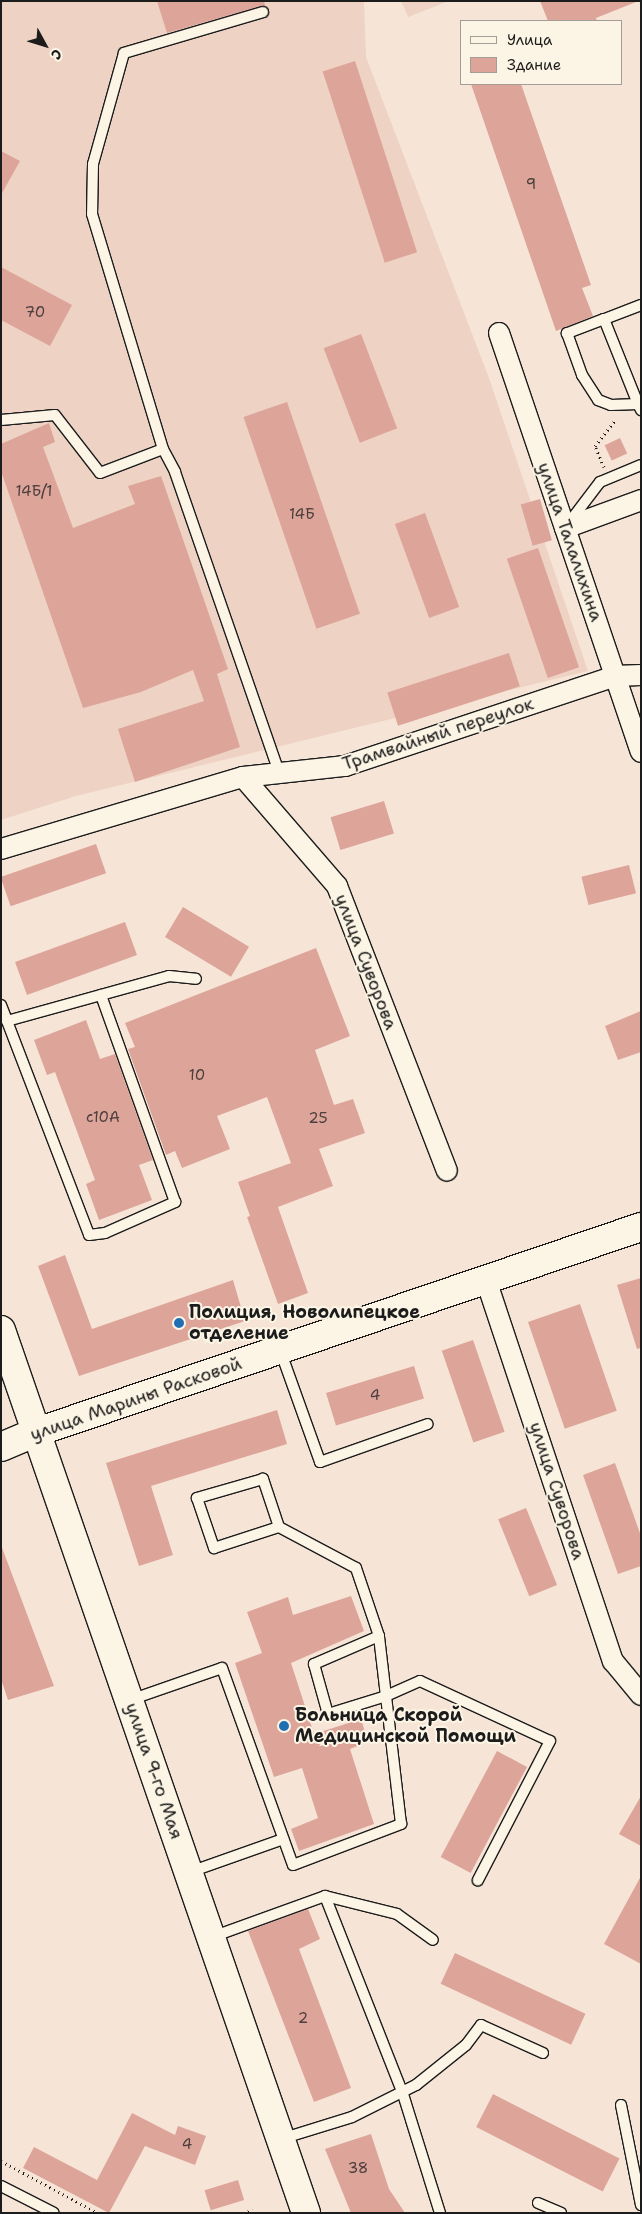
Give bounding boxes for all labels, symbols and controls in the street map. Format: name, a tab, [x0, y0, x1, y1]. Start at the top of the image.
north arrow	[20, 20, 70, 70]
legend	[460, 20, 622, 85]
text: Улица	[507, 30, 552, 50]
text: С	[47, 45, 66, 63]
text: Здание	[507, 55, 561, 75]
house number: 9	[526, 176, 536, 194]
house number: 70	[25, 304, 45, 322]
street label: улица Талалихина	[533, 460, 607, 624]
house number: 14Б/1	[15, 483, 53, 501]
house number: 14Б	[289, 506, 315, 524]
street label: Трамвайный переулок	[340, 693, 536, 775]
street label: улица Суворова	[330, 891, 402, 1033]
house number: 10	[189, 1067, 205, 1085]
house number: с10А	[86, 1109, 120, 1127]
house number: 25	[308, 1110, 328, 1128]
place label: Полиция, Новолипецкое отделение	[189, 1302, 420, 1345]
marker: Полиция, Новолипецкое отделение	[173, 1317, 185, 1329]
street label: улица Марины Расковой	[27, 1353, 245, 1445]
house number: 4	[370, 1387, 380, 1405]
street label: улица Суворова	[525, 1419, 589, 1563]
street label: улица 9-го Мая	[121, 1700, 187, 1842]
place label: Больница Скорой Медицинской Помощи	[295, 1705, 516, 1748]
marker: Больница Скорой Медицинской Помощи	[277, 1719, 291, 1733]
house number: 2	[298, 2010, 308, 2028]
house number: 4	[182, 2136, 192, 2154]
house number: 38	[348, 2160, 368, 2178]

